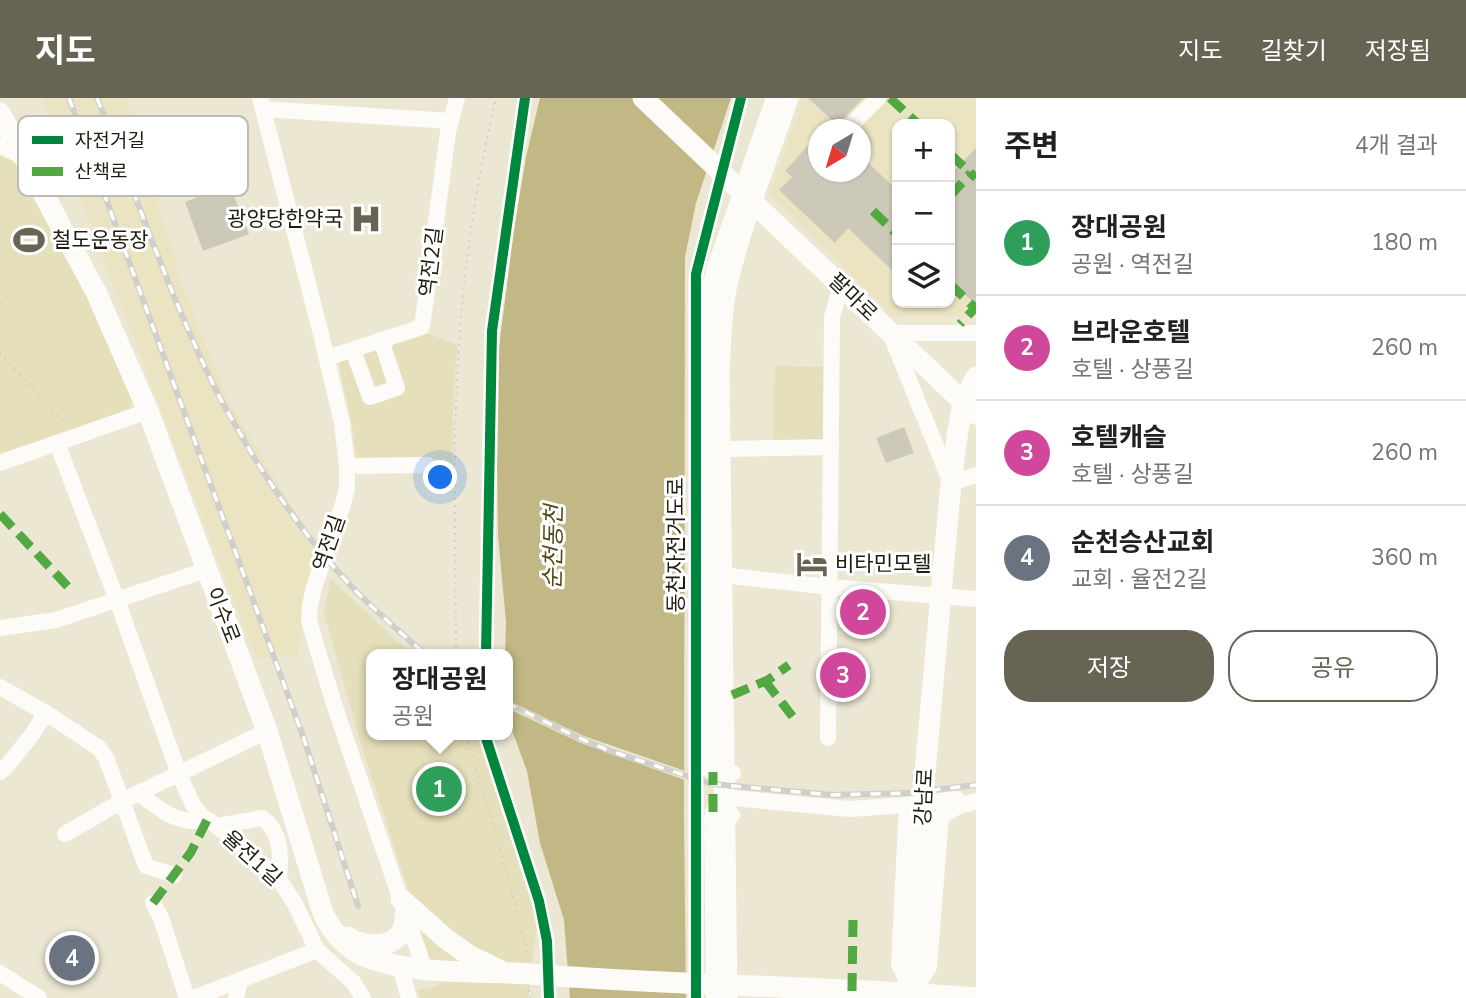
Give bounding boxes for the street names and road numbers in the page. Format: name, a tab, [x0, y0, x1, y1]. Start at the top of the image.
street label: 역전2길	[413, 225, 449, 299]
street label: 팔마로	[822, 267, 884, 327]
street label: 동천자전거도로	[662, 477, 690, 613]
street label: 역전길	[306, 511, 352, 575]
street label: 이수로	[200, 583, 246, 647]
street label: 강남로	[909, 767, 939, 827]
street label: 율전1길	[216, 824, 288, 892]

